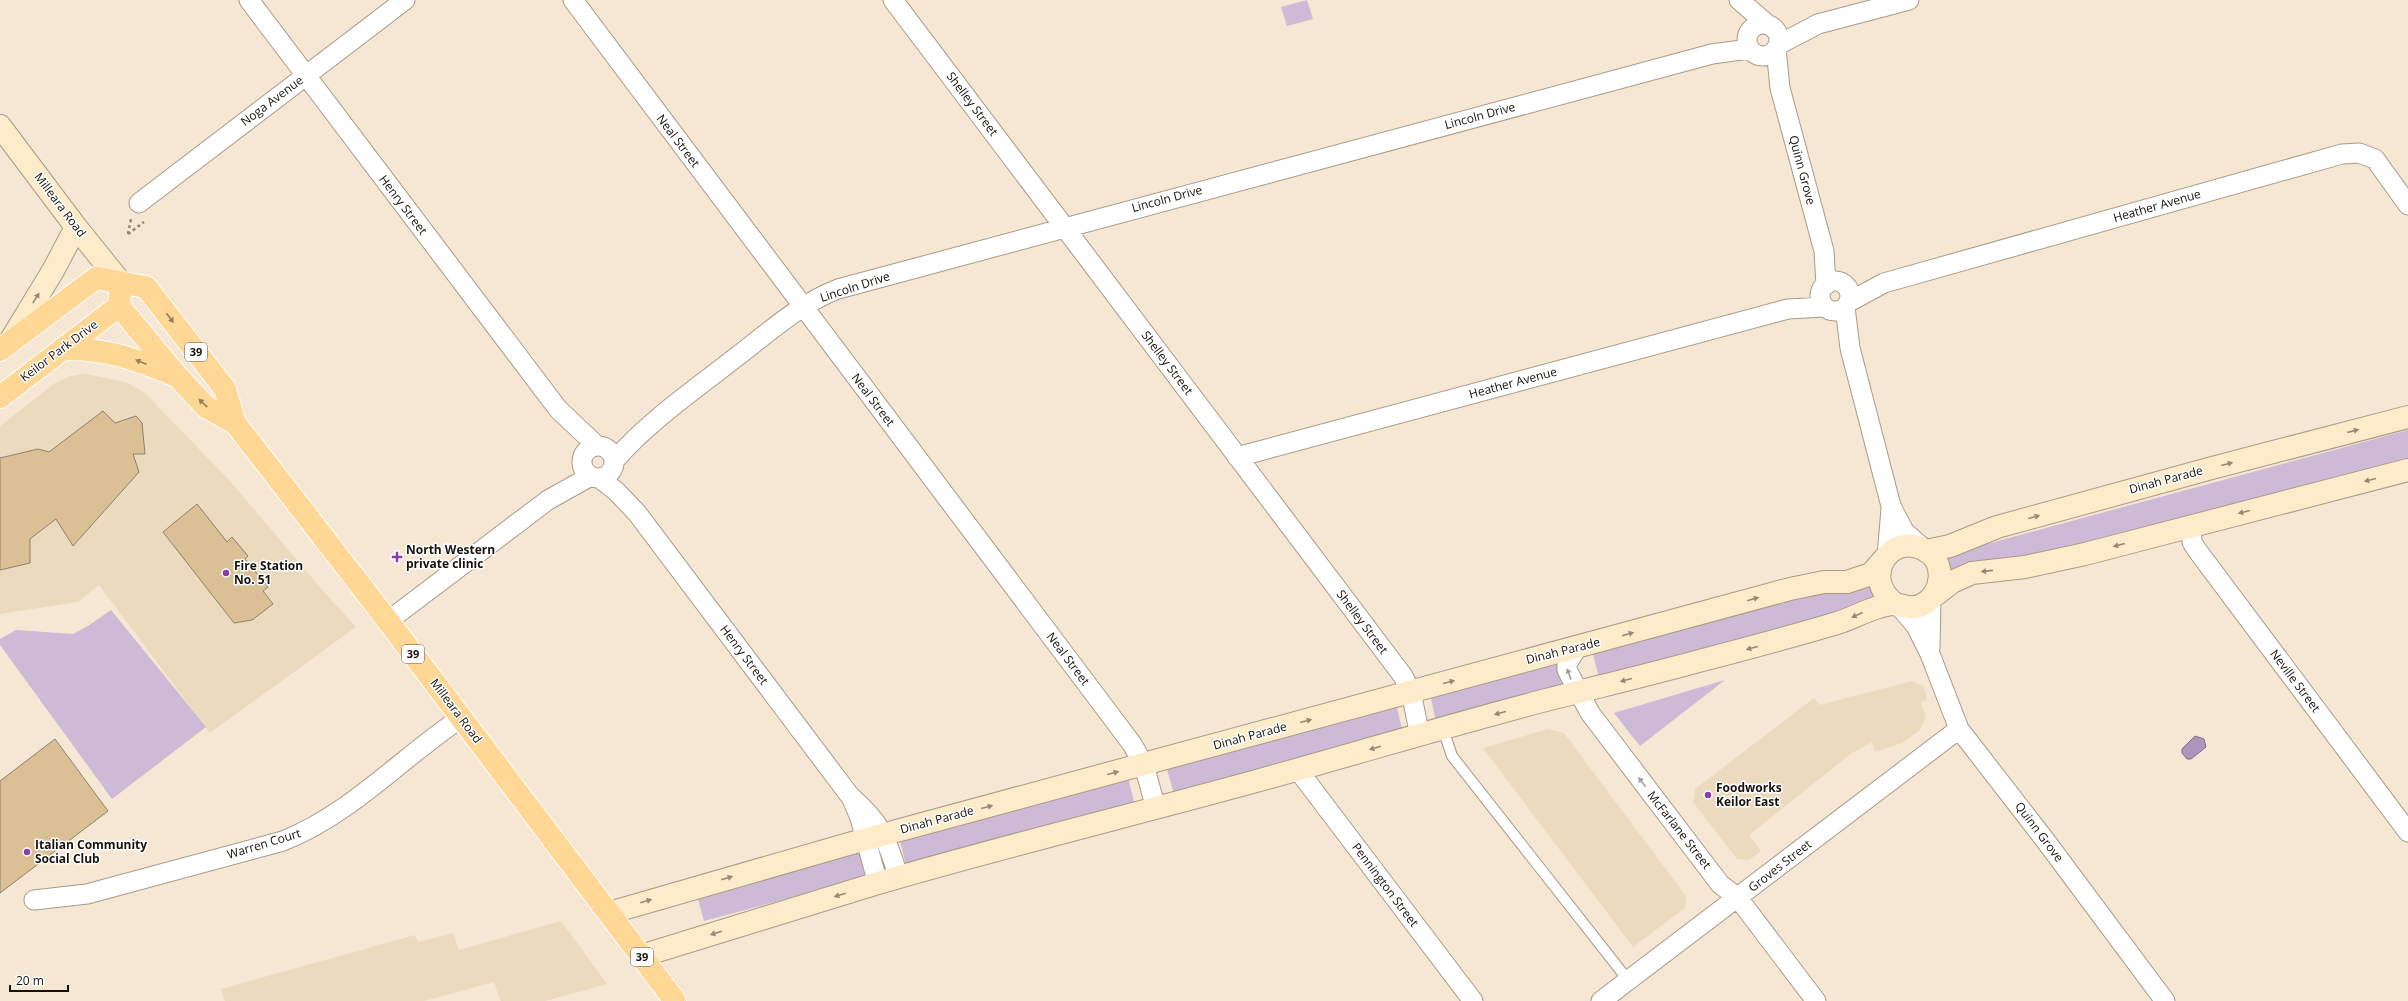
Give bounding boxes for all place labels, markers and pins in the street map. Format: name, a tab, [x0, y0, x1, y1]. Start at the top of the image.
place label: North Western private clinic	[406, 541, 495, 572]
marker: North Western private clinic	[391, 551, 403, 563]
place label: Fire Station No. 51	[234, 557, 303, 588]
marker: Fire Station No. 51	[221, 568, 231, 578]
place label: Foodworks Keilor East	[1716, 779, 1782, 810]
marker: Foodworks Keilor East	[1703, 790, 1713, 800]
place label: Italian Community Social Club	[35, 836, 147, 867]
marker: Italian Community Social Club	[22, 847, 32, 857]

